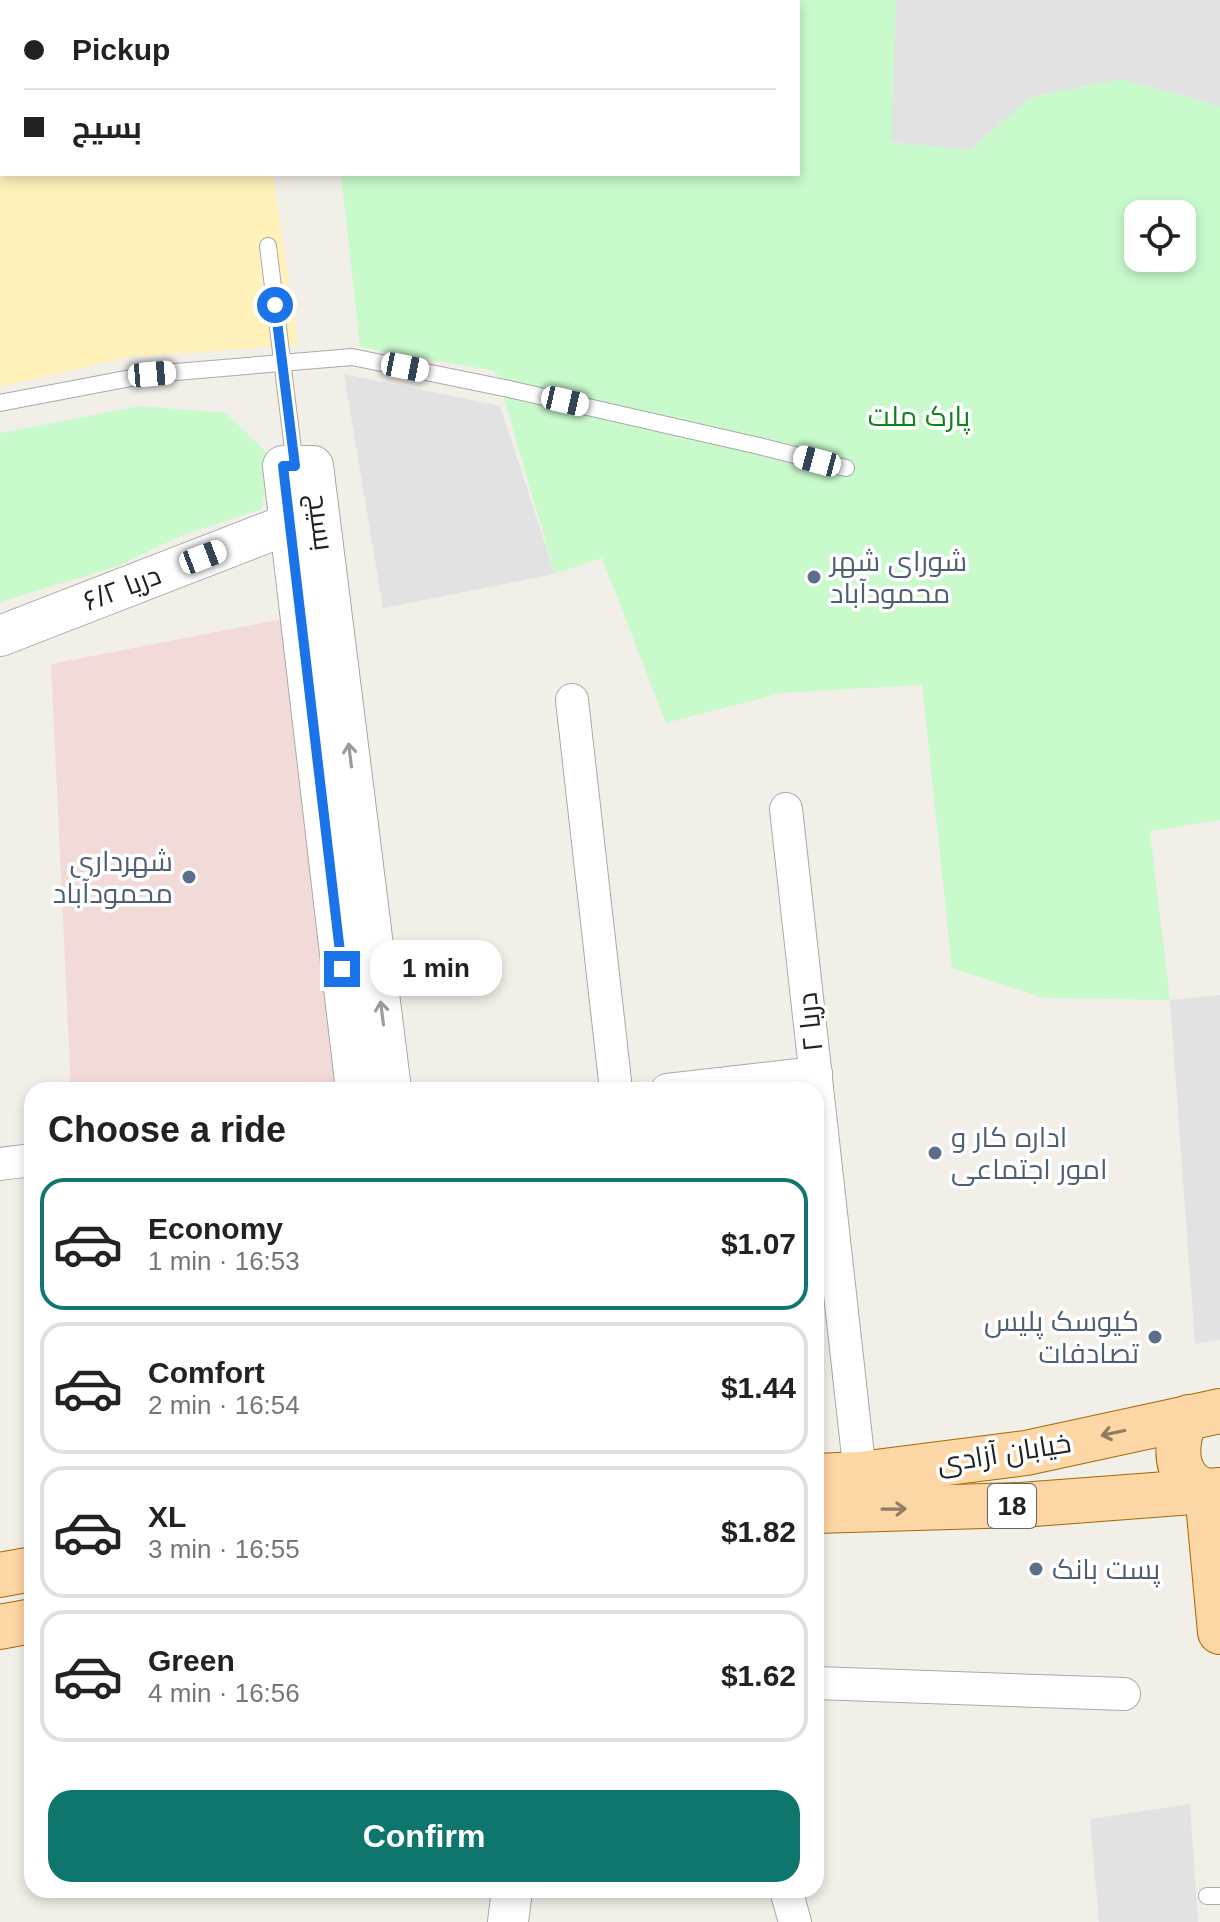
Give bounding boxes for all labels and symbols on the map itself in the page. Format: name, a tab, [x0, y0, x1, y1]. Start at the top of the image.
route start	[257, 287, 293, 323]
car	[379, 351, 431, 383]
car	[127, 360, 177, 388]
car	[539, 384, 591, 418]
park label: پارک ملت	[868, 401, 971, 435]
car	[791, 443, 843, 479]
street label: بسیج	[299, 492, 340, 553]
car	[176, 537, 230, 577]
place label: شورای شهر محمودآباد	[828, 546, 967, 609]
street label: دریا ۶/۲	[79, 559, 165, 617]
marker: شورای شهر محمودآباد	[805, 568, 823, 586]
one-way arrow	[342, 742, 357, 768]
place label: شهرداری محمودآباد	[53, 846, 173, 909]
marker: شهرداری محمودآباد	[180, 868, 198, 886]
callout: 1 min	[370, 941, 502, 997]
route end	[324, 951, 360, 987]
street label: دریا ۲	[791, 991, 829, 1053]
one-way arrow	[374, 1000, 389, 1026]
place label: اداره کار و امور اجتماعی	[951, 1122, 1108, 1186]
marker: اداره کار و امور اجتماعی	[926, 1144, 944, 1162]
place label: کیوسک پلیس تصادفات	[984, 1306, 1140, 1369]
marker: کیوسک پلیس تصادفات	[1146, 1328, 1164, 1346]
one-way arrow	[1101, 1426, 1127, 1441]
street label: خیابان آزادی	[935, 1427, 1073, 1480]
road number: 18	[988, 1484, 1036, 1528]
one-way arrow	[880, 1501, 907, 1516]
place label: پست بانک	[1052, 1554, 1161, 1588]
marker: پست بانک	[1027, 1560, 1045, 1578]

